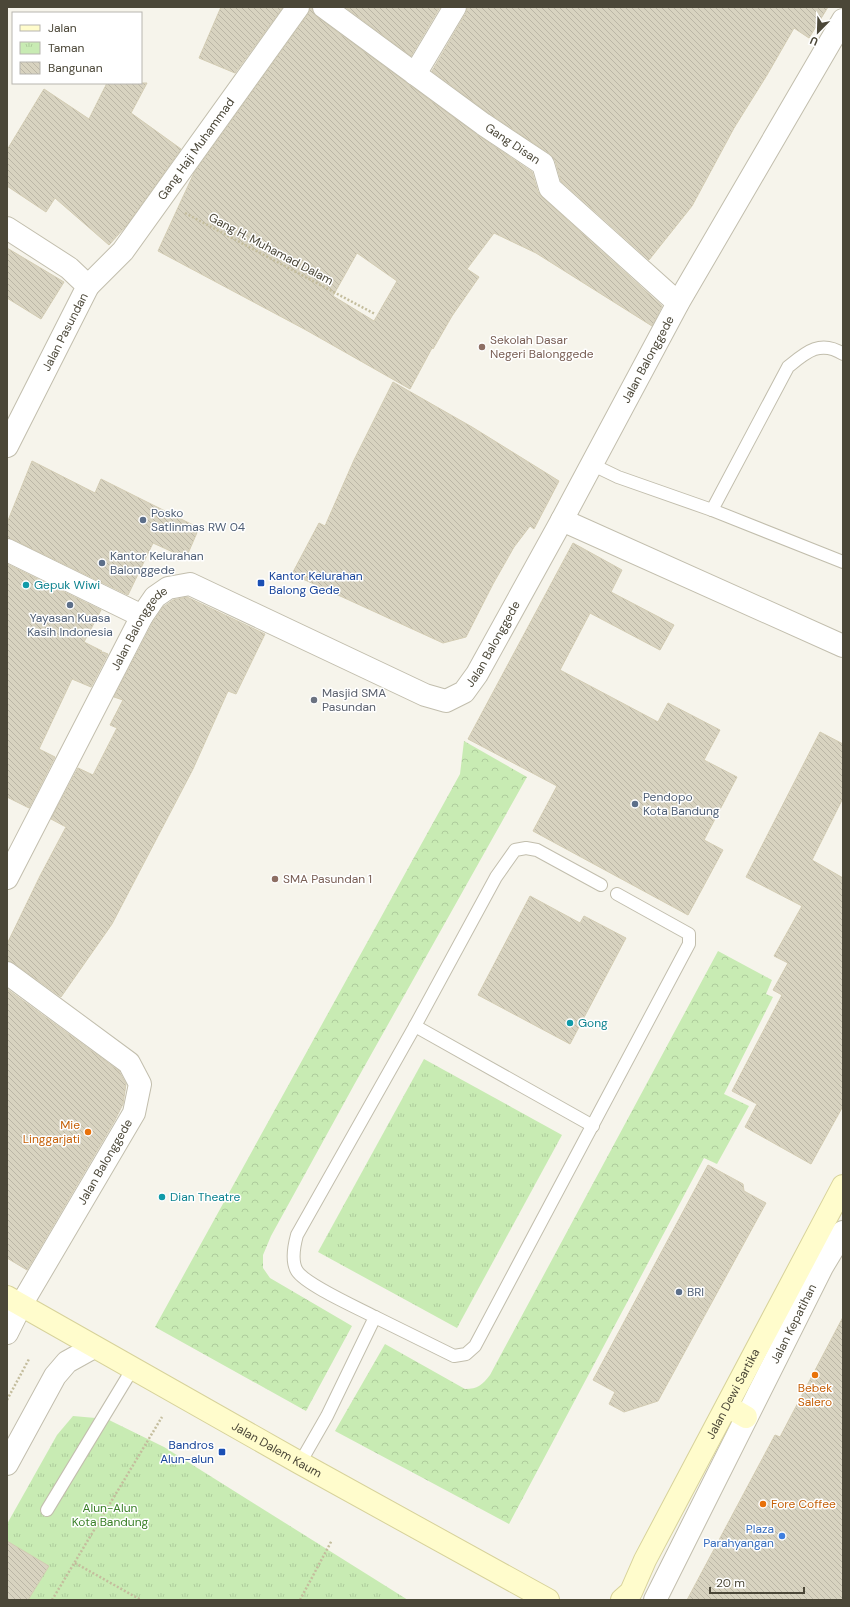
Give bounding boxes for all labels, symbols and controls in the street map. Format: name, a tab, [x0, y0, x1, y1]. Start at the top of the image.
legend	[12, 12, 142, 84]
north arrow	[798, 12, 838, 52]
text: Jalan	[48, 20, 77, 36]
text: U	[808, 33, 820, 49]
text: Taman	[48, 40, 85, 56]
text: Bangunan	[48, 60, 103, 76]
street label: Gang Haji Muhammad	[154, 95, 238, 203]
street label: Gang Disan	[482, 120, 543, 168]
street label: Gang H. Muhamad Dalam	[206, 209, 336, 289]
street label: Jalan Pasundan	[38, 290, 92, 374]
street label: Jalan Balonggede	[618, 313, 678, 406]
place label: Sekolah Dasar Negeri Balonggede	[490, 332, 594, 362]
marker: Sekolah Dasar Negeri Balonggede	[477, 342, 487, 352]
place label: Posko Satlinmas RW 04	[151, 505, 245, 535]
marker: Posko Satlinmas RW 04	[138, 515, 148, 525]
place label: Kantor Kelurahan Balonggede	[110, 548, 204, 578]
marker: Kantor Kelurahan Balonggede	[97, 558, 107, 568]
place label: Kantor Kelurahan Balong Gede	[269, 568, 363, 598]
place label: Gepuk Wiwi	[34, 577, 100, 593]
marker: Kantor Kelurahan Balong Gede	[256, 578, 266, 588]
marker: Gepuk Wiwi	[21, 580, 31, 590]
street label: Jalan Balonggede	[107, 583, 171, 673]
street label: Jalan Balonggede	[462, 598, 524, 690]
marker: Yayasan Kuasa Kasih Indonesia	[65, 600, 75, 610]
place label: Yayasan Kuasa Kasih Indonesia	[27, 610, 113, 640]
place label: Masjid SMA Pasundan	[322, 685, 386, 715]
marker: Masjid SMA Pasundan	[309, 695, 319, 705]
place label: Pendopo Kota Bandung	[643, 789, 720, 819]
marker: Pendopo Kota Bandung	[630, 799, 640, 809]
place label: SMA Pasundan 1	[283, 871, 372, 887]
marker: SMA Pasundan 1	[270, 874, 280, 884]
place label: Gong	[578, 1015, 608, 1031]
marker: Gong	[565, 1018, 575, 1028]
street label: Jalan Balonggede	[74, 1116, 136, 1208]
place label: Mie Linggarjati	[23, 1117, 80, 1147]
marker: Mie Linggarjati	[83, 1127, 93, 1137]
place label: Dian Theatre	[170, 1189, 240, 1205]
marker: Dian Theatre	[157, 1192, 167, 1202]
street label: Jalan Kepatihan	[767, 1281, 820, 1366]
place label: BRI	[687, 1284, 704, 1300]
marker: BRI	[674, 1287, 684, 1297]
street label: Jalan Dewi Sartika	[702, 1346, 763, 1442]
marker: Bebek Salero	[810, 1370, 820, 1380]
place label: Bebek Salero	[798, 1380, 832, 1410]
street label: Jalan Dalem Kaum	[229, 1418, 325, 1481]
place label: Bandros Alun-alun	[160, 1437, 214, 1467]
marker: Bandros Alun-alun	[217, 1447, 227, 1457]
place label: Fore Coffee	[771, 1496, 836, 1512]
marker: Fore Coffee	[758, 1499, 768, 1509]
park label: Alun-Alun Kota Bandung	[72, 1500, 149, 1530]
place label: Plaza Parahyangan	[703, 1521, 774, 1551]
marker: Plaza Parahyangan	[777, 1531, 787, 1541]
scale bar	[710, 1569, 804, 1595]
text: 20 m	[716, 1575, 745, 1591]

